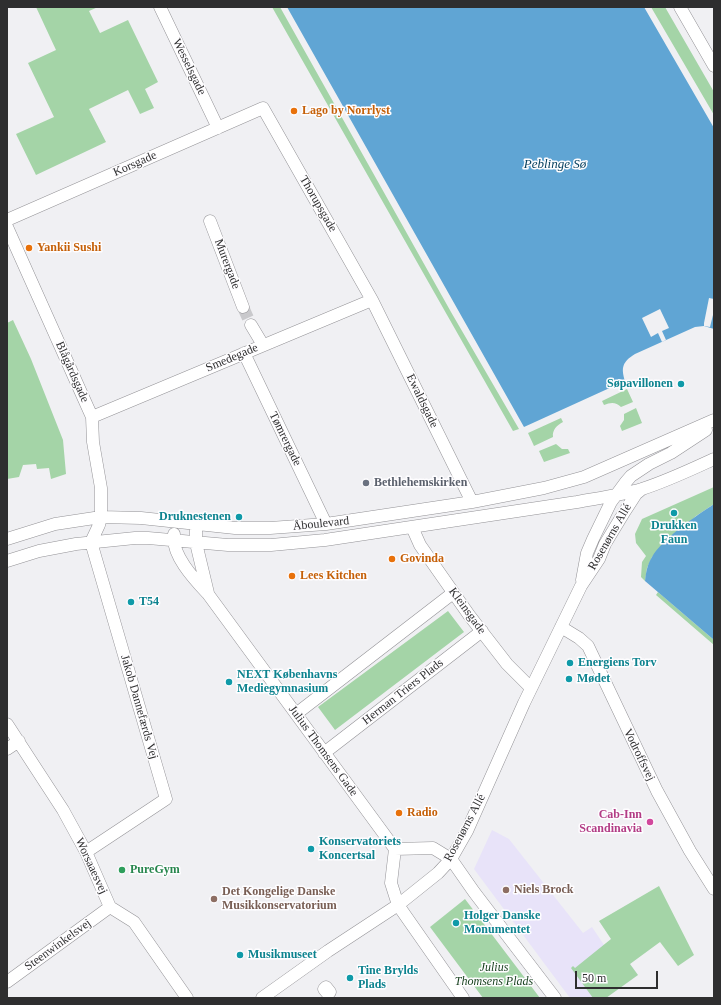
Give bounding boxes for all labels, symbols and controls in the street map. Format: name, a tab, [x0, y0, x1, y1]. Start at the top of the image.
street label: Wesselsgade	[169, 36, 209, 98]
place label: Lago by Norrlyst	[302, 104, 390, 118]
marker: Lago by Norrlyst	[289, 106, 299, 116]
street label: Korsgade	[111, 148, 159, 180]
water label: Peblinge Sø	[524, 157, 586, 173]
street label: Thorupsgade	[296, 173, 340, 235]
street label: Murergade	[211, 237, 243, 291]
place label: Yankii Sushi	[37, 241, 101, 255]
marker: Yankii Sushi	[24, 243, 34, 253]
street label: Blågårdsgade	[52, 339, 92, 405]
street label: Smedegade	[204, 341, 260, 375]
street label: Ewaldsgade	[403, 372, 441, 430]
place label: Søpavillonen	[607, 377, 673, 391]
marker: Søpavillonen	[676, 379, 686, 389]
street label: Tømrergade	[266, 410, 304, 468]
place label: Bethlehemskirken	[374, 476, 467, 490]
marker: Bethlehemskirken	[361, 478, 371, 488]
street label: Rosenørns Allé	[585, 501, 635, 573]
marker: Drukken Faun	[669, 508, 679, 518]
place label: Druknestenen	[159, 510, 231, 524]
marker: Druknestenen	[234, 512, 244, 522]
street label: Åboulevard	[292, 514, 350, 534]
place label: Drukken Faun	[651, 519, 697, 547]
place label: Govinda	[400, 552, 444, 566]
marker: Govinda	[387, 554, 397, 564]
place label: Lees Kitchen	[300, 569, 367, 583]
marker: Lees Kitchen	[287, 571, 297, 581]
street label: Kleinsgade	[445, 585, 489, 637]
place label: T54	[139, 595, 159, 609]
marker: T54	[126, 597, 136, 607]
street label: Jakob Dannefærds Vej	[117, 653, 161, 761]
street label: Herman Triers Plads	[360, 656, 446, 728]
place label: Energiens Torv	[578, 656, 657, 670]
marker: Energiens Torv	[565, 658, 575, 668]
place label: NEXT Københavns Mediegymnasium	[237, 668, 337, 696]
place label: Mødet	[577, 672, 610, 686]
marker: Mødet	[564, 674, 574, 684]
marker: NEXT Københavns Mediegymnasium	[224, 677, 234, 687]
street label: Julius Thomsens Gade	[285, 703, 361, 799]
street label: Vodroffsvej	[620, 727, 658, 783]
street label: Rosenørns Allé	[441, 792, 489, 864]
place label: Radio	[407, 806, 438, 820]
marker: Radio	[394, 808, 404, 818]
place label: Cab-Inn Scandinavia	[579, 808, 642, 836]
marker: Cab-Inn Scandinavia	[645, 817, 655, 827]
place label: Konservatoriets Koncertsal	[319, 835, 401, 863]
street label: Worsaaesvej	[72, 836, 110, 896]
marker: Konservatoriets Koncertsal	[306, 844, 316, 854]
place label: PureGym	[130, 863, 180, 877]
marker: PureGym	[117, 865, 127, 875]
place label: Niels Brock	[514, 883, 573, 897]
place label: Det Kongelige Danske Musikkonservatorium	[222, 885, 337, 913]
marker: Niels Brock	[501, 885, 511, 895]
marker: Det Kongelige Danske Musikkonservatorium	[209, 894, 219, 904]
place label: Holger Danske Monumentet	[464, 909, 540, 937]
street label: Steenwinkelsvej	[22, 916, 94, 974]
marker: Holger Danske Monumentet	[451, 918, 461, 928]
place label: Musikmuseet	[248, 948, 317, 962]
marker: Musikmuseet	[235, 950, 245, 960]
park label: Julius Thomsens Plads	[455, 961, 533, 989]
scale bar	[577, 963, 660, 989]
place label: Tine Brylds Plads	[358, 964, 418, 992]
text: 50 m	[582, 971, 606, 985]
marker: Tine Brylds Plads	[345, 973, 355, 983]

